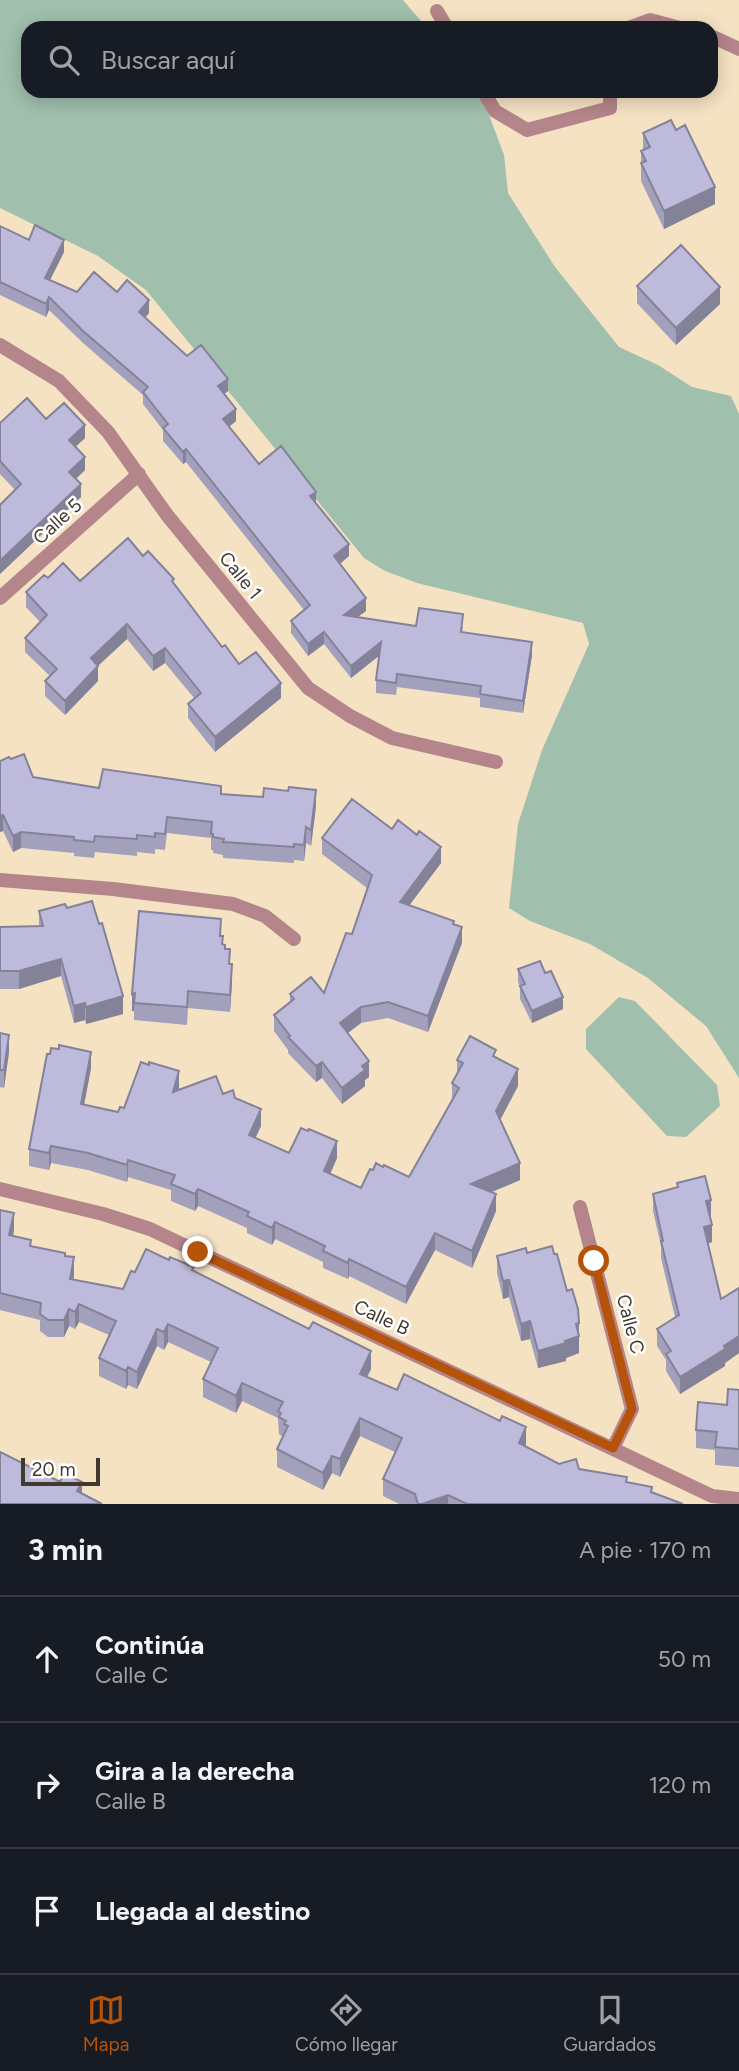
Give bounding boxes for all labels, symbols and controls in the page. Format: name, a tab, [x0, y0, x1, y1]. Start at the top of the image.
search box	[21, 21, 718, 98]
icon: search	[45, 41, 83, 79]
text: Buscar aquí	[101, 44, 235, 76]
street label: Calle 5	[28, 493, 87, 549]
street label: Calle 1	[214, 547, 267, 604]
route end	[182, 1236, 213, 1267]
route start	[578, 1245, 609, 1276]
street label: Calle C	[612, 1292, 650, 1357]
street label: Calle B	[350, 1295, 413, 1340]
scale bar	[21, 1455, 100, 1487]
text: 20 m	[32, 1458, 76, 1481]
text: 3 min	[28, 1531, 103, 1568]
text: A pie · 170 m	[579, 1536, 711, 1564]
text: Continúa	[95, 1629, 204, 1661]
icon: ahead	[28, 1640, 66, 1678]
text: 50 m	[658, 1645, 711, 1673]
text: Calle C	[95, 1661, 168, 1689]
text: Gira a la derecha	[95, 1755, 295, 1787]
icon: right	[28, 1766, 66, 1804]
text: 120 m	[649, 1771, 711, 1799]
text: Calle B	[95, 1787, 166, 1815]
icon: arrive	[28, 1892, 66, 1930]
text: Llegada al destino	[95, 1895, 310, 1927]
tab: Mapa	[83, 1991, 129, 2056]
tab: Cómo llegar	[295, 1991, 398, 2056]
tab: Guardados	[563, 1991, 656, 2056]

